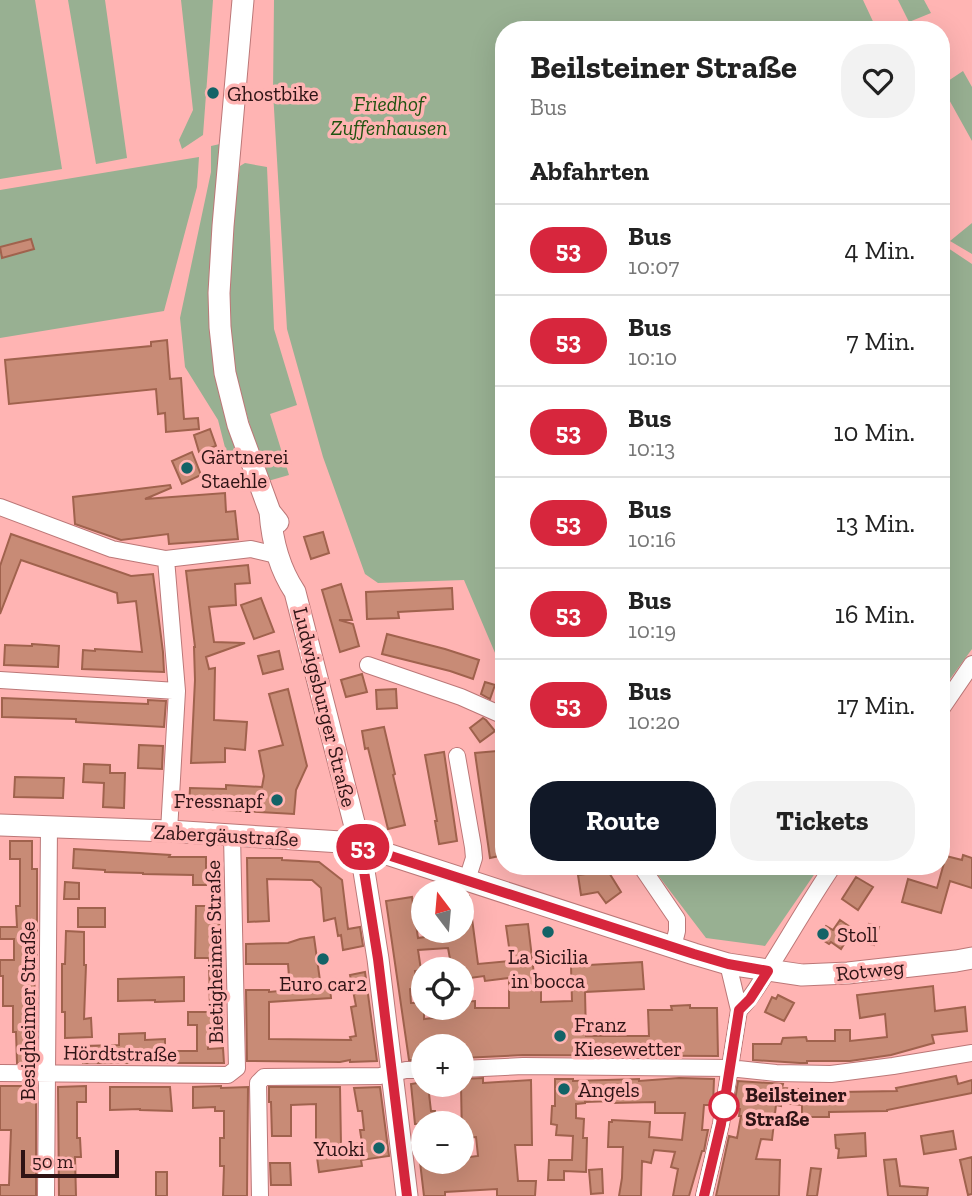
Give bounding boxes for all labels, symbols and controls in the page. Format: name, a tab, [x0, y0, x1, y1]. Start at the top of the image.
button: heart	[841, 44, 915, 118]
text: Beilsteiner Straße	[530, 47, 797, 86]
place label: Ghostbike	[227, 81, 319, 106]
marker: Ghostbike	[205, 85, 221, 101]
park label: Friedhof Zuffenhausen	[331, 91, 447, 140]
text: Bus	[530, 93, 567, 121]
text: Abfahrten	[530, 155, 649, 187]
text: Bus	[628, 220, 671, 252]
text: 4 Min.	[844, 234, 915, 266]
text: 53	[556, 235, 581, 264]
text: 10:07	[628, 252, 679, 280]
text: Bus	[628, 311, 671, 343]
text: 7 Min.	[846, 325, 915, 357]
text: 53	[556, 326, 581, 355]
text: 10:10	[628, 343, 677, 371]
text: Bus	[628, 402, 671, 434]
text: 10 Min.	[834, 416, 915, 448]
text: 53	[556, 417, 581, 446]
text: 10:13	[628, 434, 675, 462]
place label: Gärtnerei Staehle	[201, 444, 289, 493]
marker: Gärtnerei Staehle	[179, 460, 195, 476]
text: Bus	[628, 493, 671, 525]
text: 13 Min.	[836, 507, 915, 539]
text: 53	[556, 508, 581, 537]
text: 10:16	[628, 525, 676, 553]
text: Bus	[628, 584, 671, 616]
text: 16 Min.	[835, 598, 915, 630]
text: 53	[556, 599, 581, 628]
street label: Ludwigsburger Straße	[288, 604, 362, 810]
text: 10:19	[628, 616, 676, 644]
text: Bus	[628, 675, 671, 707]
text: 17 Min.	[837, 689, 915, 721]
text: 53	[556, 690, 581, 719]
text: 10:20	[628, 707, 680, 735]
button: Route	[530, 781, 716, 861]
button: Tickets	[730, 781, 915, 861]
place label: Fressnapf	[174, 788, 264, 813]
marker: Fressnapf	[269, 792, 285, 808]
street label: Zabergäustraße	[153, 819, 299, 851]
line badge: 53	[332, 824, 394, 870]
text: 53	[350, 832, 376, 861]
street label: Bietigheimer Straße	[200, 860, 228, 1044]
north arrow	[411, 880, 474, 943]
map controls	[411, 880, 474, 1174]
street label: Besigheimer Straße	[15, 921, 40, 1101]
place label: Stoll	[837, 922, 878, 947]
marker: La Sicilia in bocca	[540, 924, 556, 940]
marker: Stoll	[815, 926, 831, 942]
place label: La Sicilia in bocca	[508, 944, 588, 993]
marker: Euro car2	[315, 951, 331, 967]
street label: Rotweg	[835, 954, 906, 986]
button: locate	[411, 957, 474, 1020]
place label: Euro car2	[279, 971, 367, 996]
place label: Franz Kiesewetter	[574, 1012, 682, 1061]
marker: Franz Kiesewetter	[552, 1028, 568, 1044]
button: +	[411, 1034, 474, 1097]
street label: Hördtstraße	[63, 1040, 177, 1066]
place label: Angels	[578, 1077, 640, 1102]
marker: Angels	[556, 1081, 572, 1097]
place label: Beilsteiner Straße	[745, 1082, 847, 1131]
marker: Beilsteiner Straße	[709, 1091, 739, 1121]
button: −	[411, 1111, 474, 1174]
place label: Yuoki	[313, 1136, 365, 1161]
marker: Yuoki	[371, 1140, 387, 1156]
scale bar	[21, 1147, 119, 1179]
text: 50 m	[32, 1150, 73, 1173]

